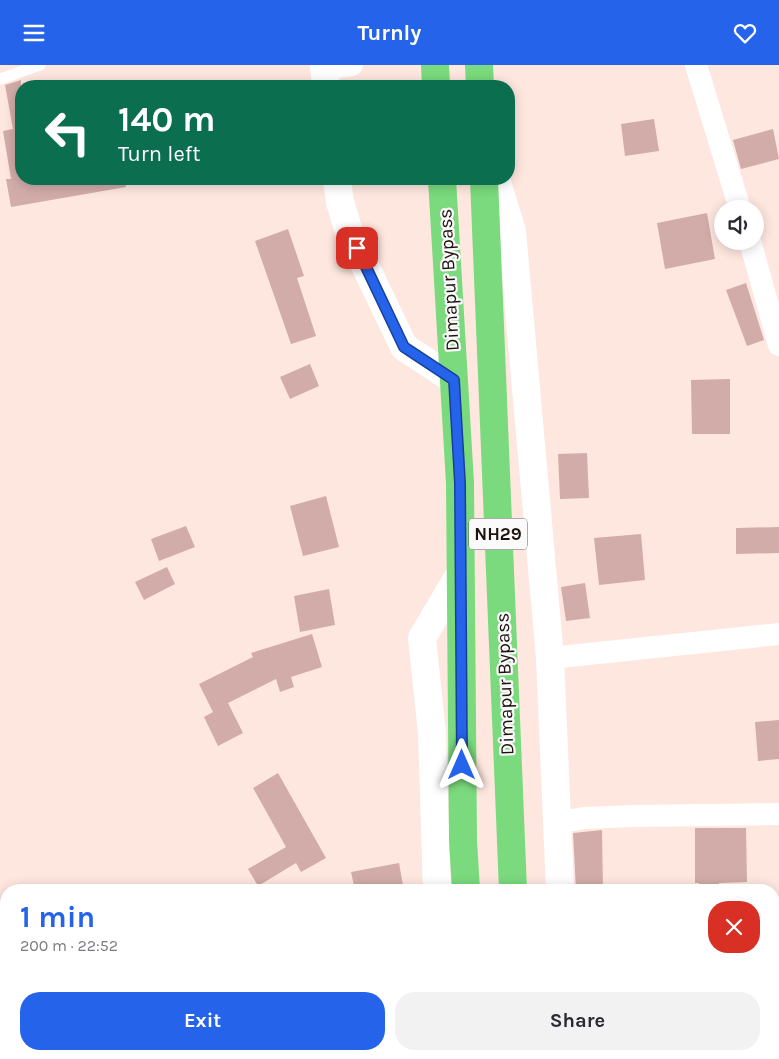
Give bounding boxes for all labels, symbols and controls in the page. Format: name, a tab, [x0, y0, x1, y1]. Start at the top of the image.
icon: menu	[20, 19, 48, 47]
icon: heart	[731, 19, 759, 47]
text: Turnly	[358, 20, 421, 46]
text: 140 m	[118, 99, 216, 140]
icon: left	[35, 100, 100, 165]
text: Turn left	[118, 141, 201, 167]
map controls	[714, 200, 764, 250]
button: sound	[714, 200, 764, 250]
street label: Dimapur Bypass	[434, 208, 464, 352]
pin	[336, 227, 378, 269]
icon: arrive	[343, 234, 371, 262]
road number: NH29	[469, 519, 527, 549]
street label: Dimapur Bypass	[492, 612, 518, 756]
position arrow	[435, 738, 487, 790]
text: 1 min	[20, 899, 95, 935]
button: close	[708, 901, 760, 953]
text: 200 m · 22:52	[20, 936, 118, 955]
button: Exit	[20, 992, 385, 1050]
button: Share	[395, 992, 760, 1050]

